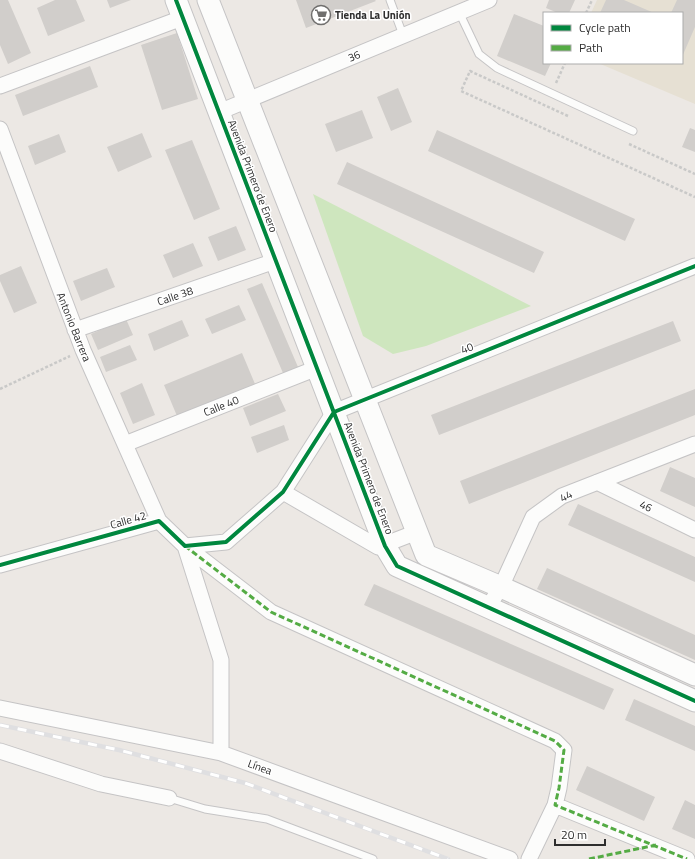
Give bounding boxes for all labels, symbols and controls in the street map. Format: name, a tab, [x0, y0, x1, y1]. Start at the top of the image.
supermarket icon: Tienda La Unión	[310, 4, 332, 26]
place label: Tienda La Unión	[335, 7, 411, 23]
legend	[543, 12, 683, 64]
text: Cycle path	[579, 18, 631, 37]
text: Path	[579, 38, 603, 57]
street label: 36	[345, 46, 363, 66]
street label: Avenida Primero de Enero	[224, 117, 282, 235]
street label: Calle 38	[155, 282, 195, 310]
street label: Antonio Barrera	[53, 290, 95, 364]
street label: 40	[458, 338, 476, 358]
street label: Calle 40	[201, 392, 241, 420]
street label: Avenida Primero de Enero	[340, 419, 398, 537]
street label: 44	[557, 486, 575, 506]
street label: 46	[637, 496, 655, 516]
street label: Calle 42	[108, 507, 148, 533]
street label: Línea	[246, 755, 275, 779]
scale bar	[555, 821, 605, 847]
text: 20 m	[561, 825, 587, 844]

